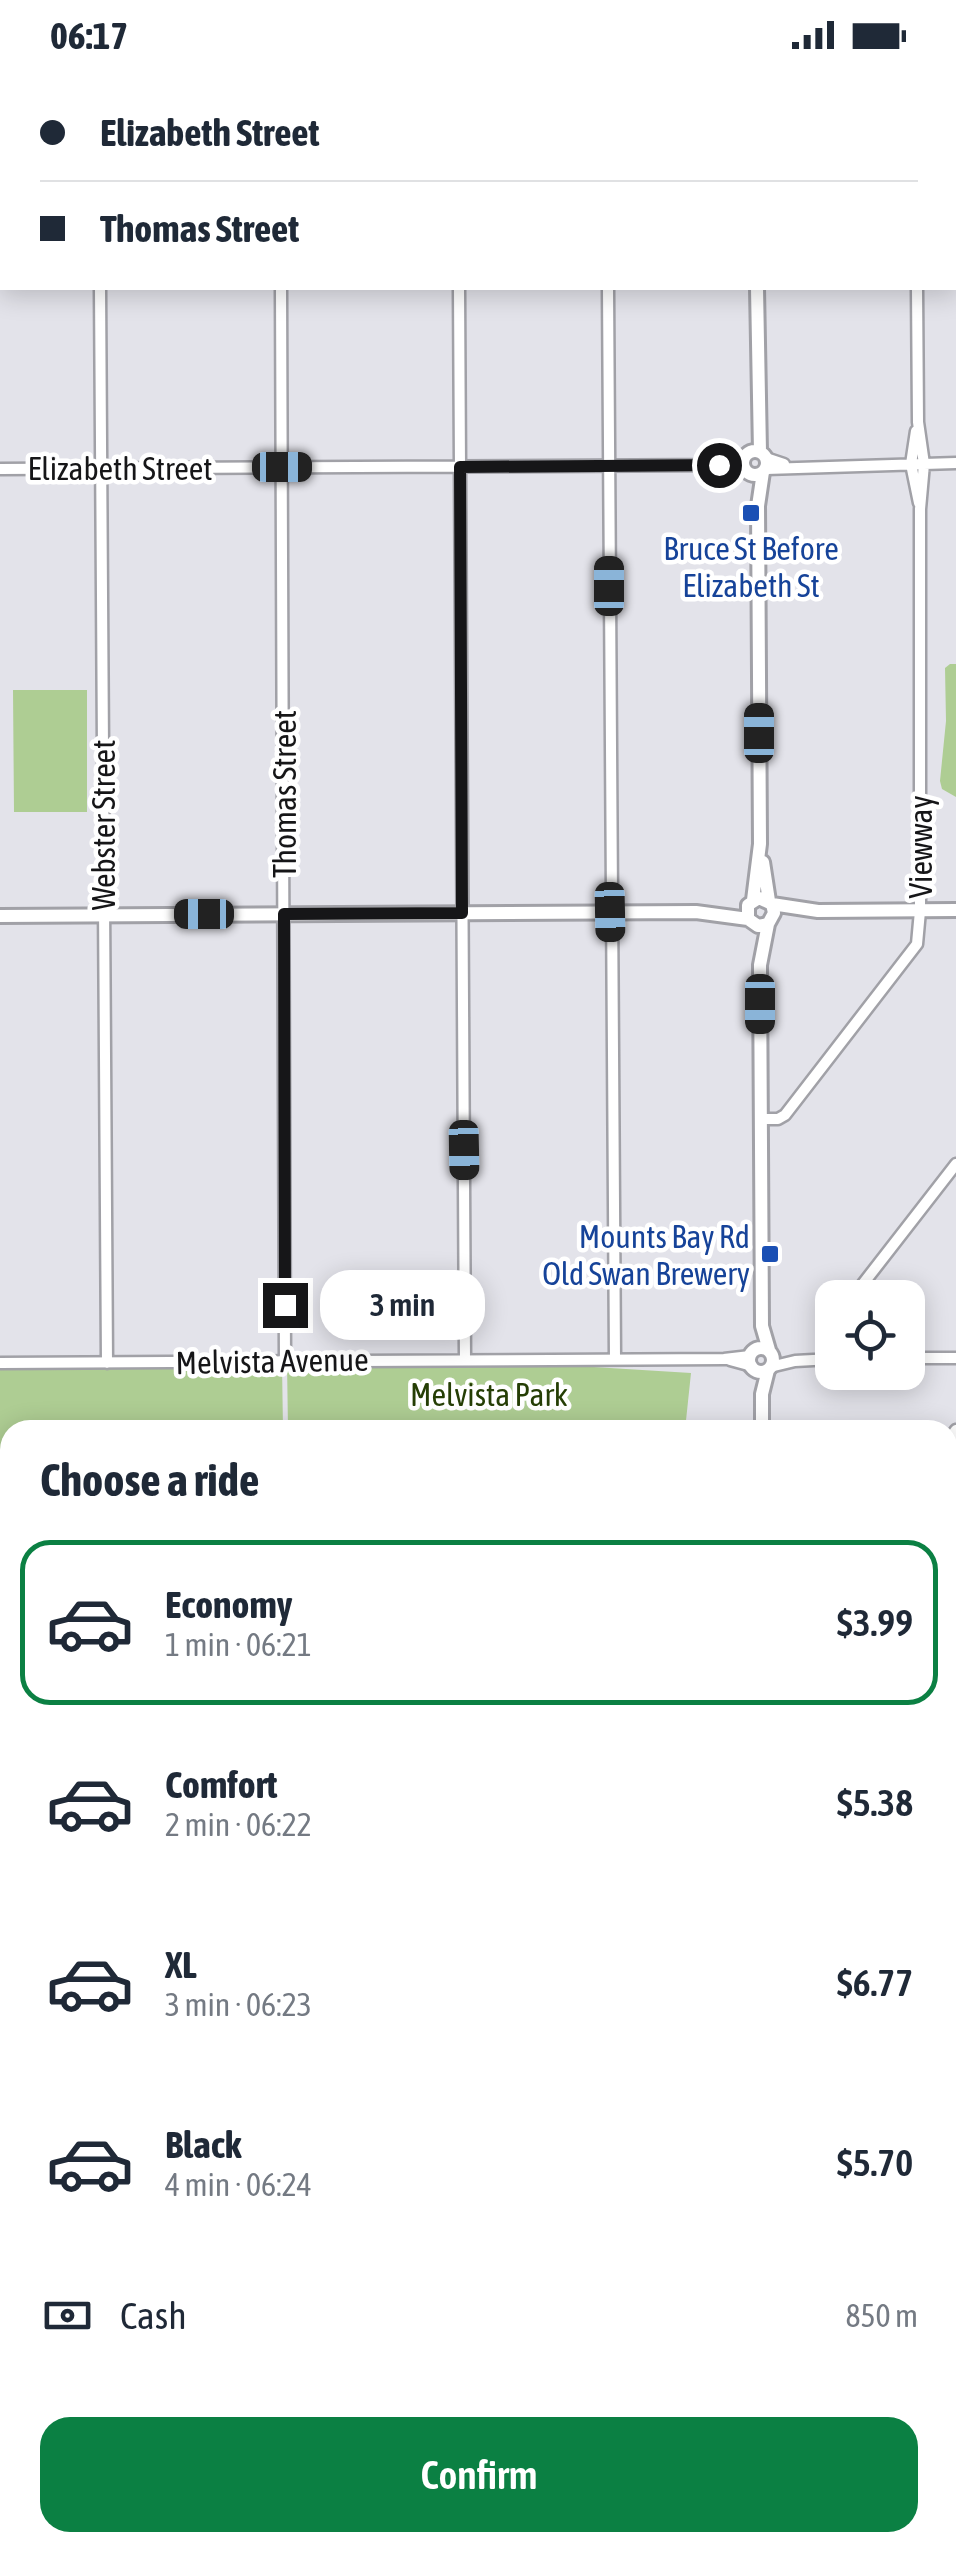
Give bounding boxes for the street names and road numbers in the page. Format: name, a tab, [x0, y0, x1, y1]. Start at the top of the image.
street label: Elizabeth Street	[28, 450, 212, 487]
street label: Thomas Street	[266, 710, 303, 878]
street label: Webster Street	[85, 740, 122, 910]
street label: Viewway	[902, 795, 939, 899]
street label: Melvista Avenue	[175, 1341, 369, 1381]

